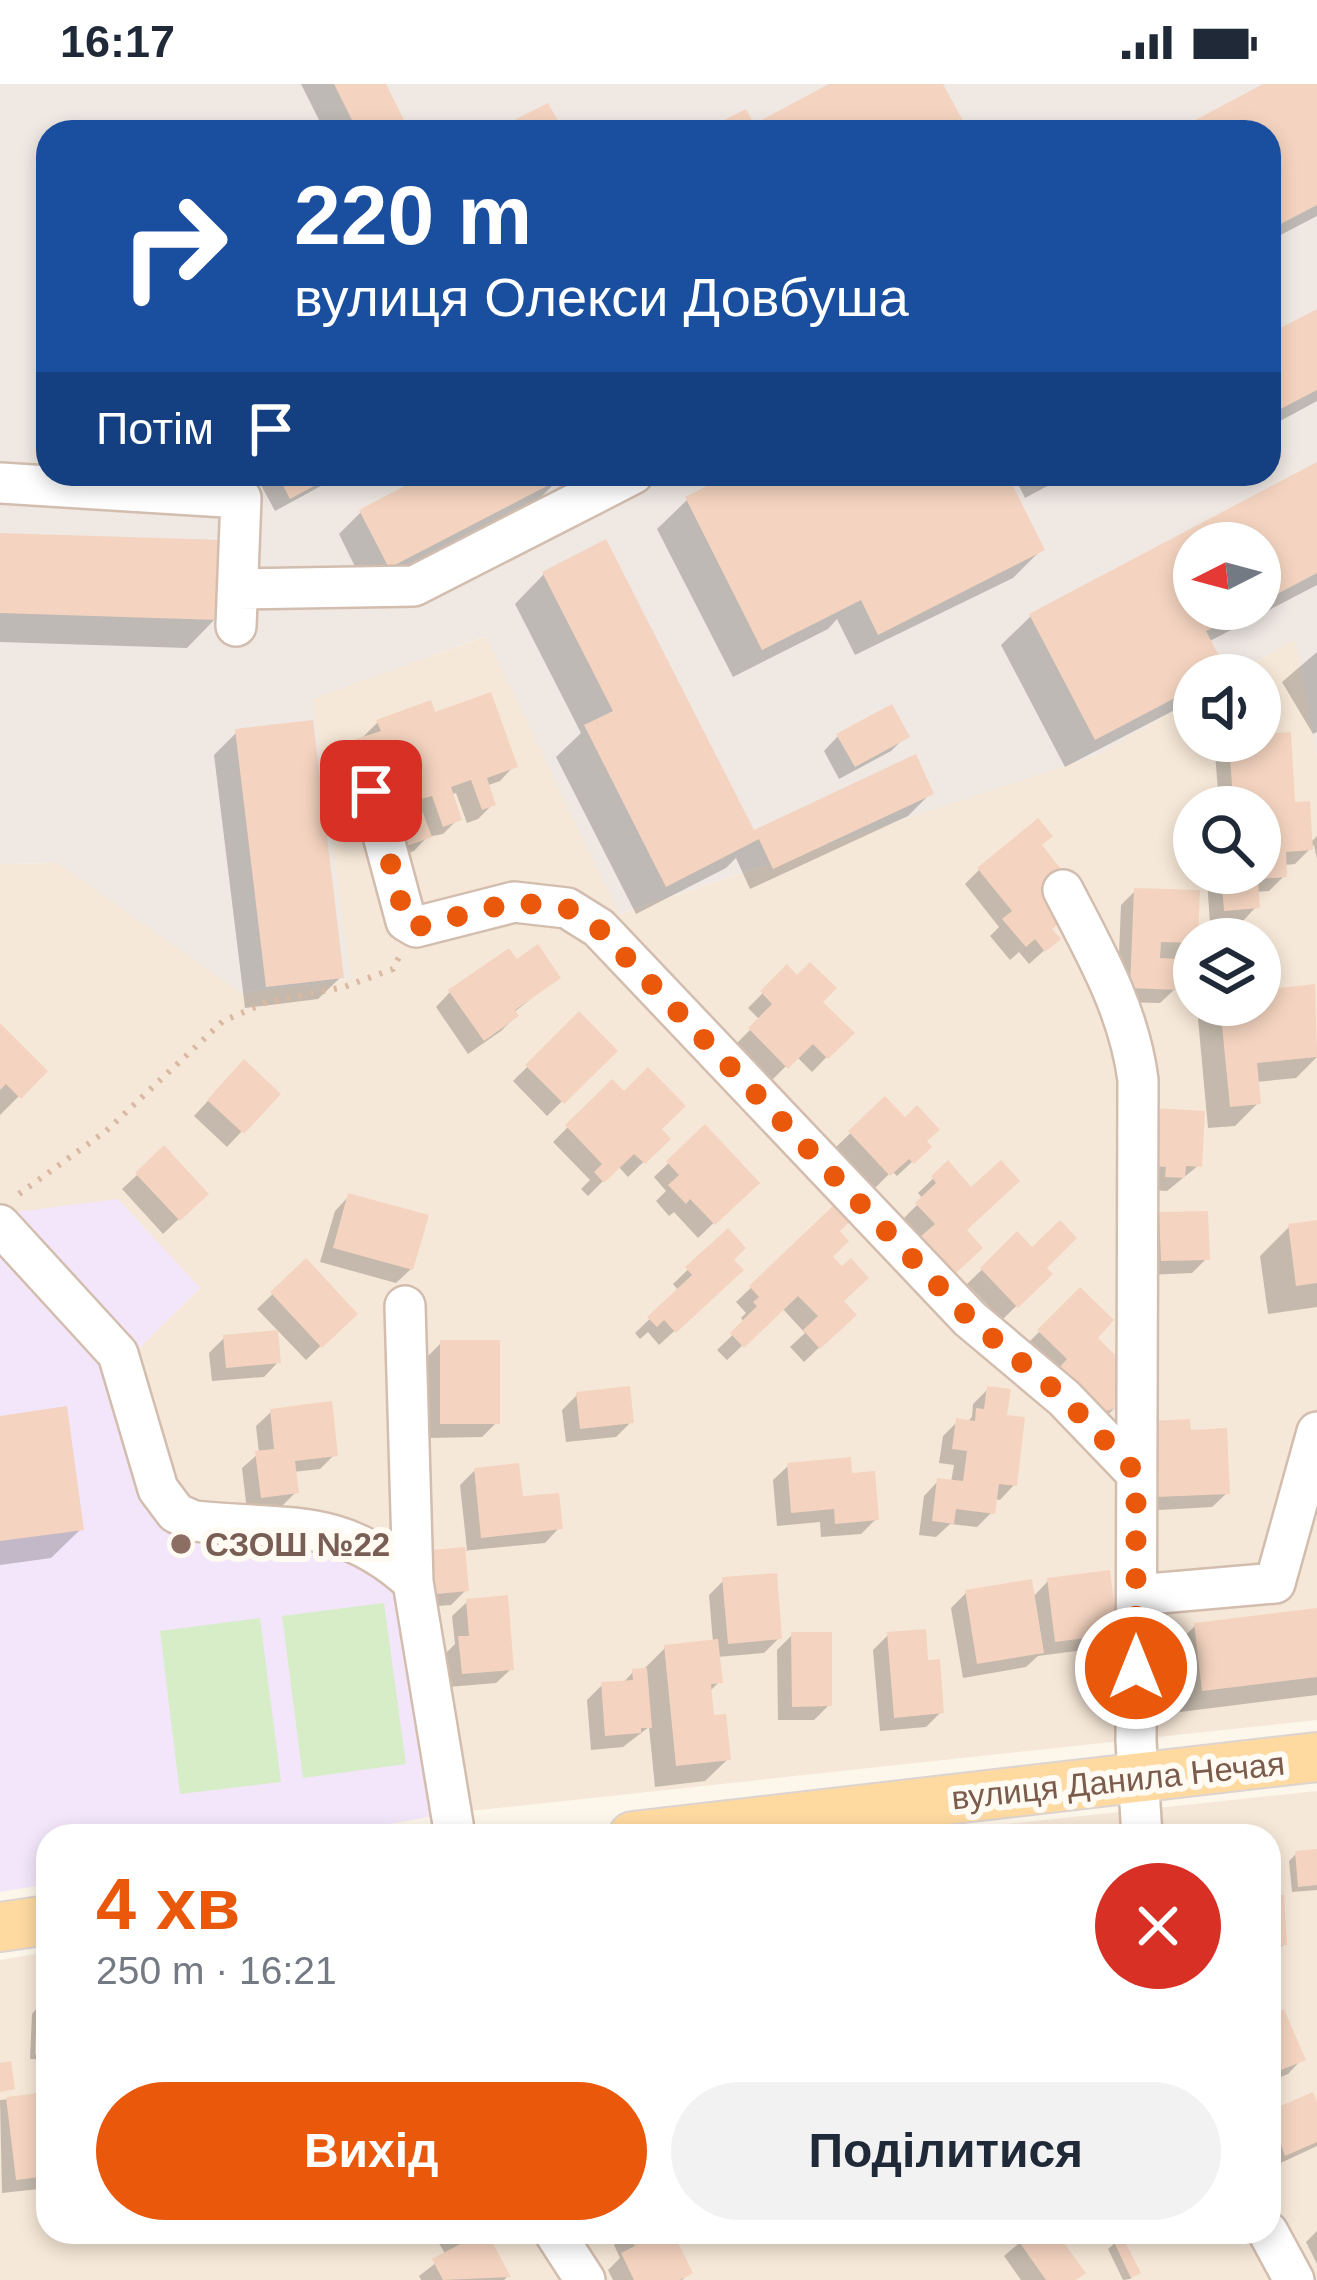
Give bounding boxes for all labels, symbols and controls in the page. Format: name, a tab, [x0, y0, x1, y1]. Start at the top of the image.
text: 16:17	[60, 16, 175, 67]
icon: right	[96, 168, 252, 324]
text: 220 m	[294, 168, 532, 262]
text: вулиця Олекси Довбуша	[294, 267, 909, 327]
icon: arrive	[238, 396, 304, 462]
text: Потім	[96, 403, 214, 454]
north arrow	[1173, 522, 1281, 630]
map controls	[1173, 522, 1281, 1026]
button: sound	[1173, 654, 1281, 762]
pin	[320, 740, 422, 842]
icon: arrive	[338, 758, 404, 824]
button: search	[1173, 786, 1281, 894]
button: layers	[1173, 918, 1281, 1026]
place label: СЗОШ №22	[205, 1526, 390, 1563]
marker: СЗОШ №22	[168, 1531, 194, 1557]
position arrow	[1073, 1605, 1199, 1731]
street label: вулиця Данила Нечая	[950, 1745, 1286, 1816]
button: close	[1095, 1863, 1221, 1989]
text: 4 хв	[96, 1864, 240, 1944]
text: 250 m · 16:21	[96, 1949, 337, 1992]
button: Вихід	[96, 2082, 647, 2220]
button: Поділитися	[671, 2082, 1221, 2220]

